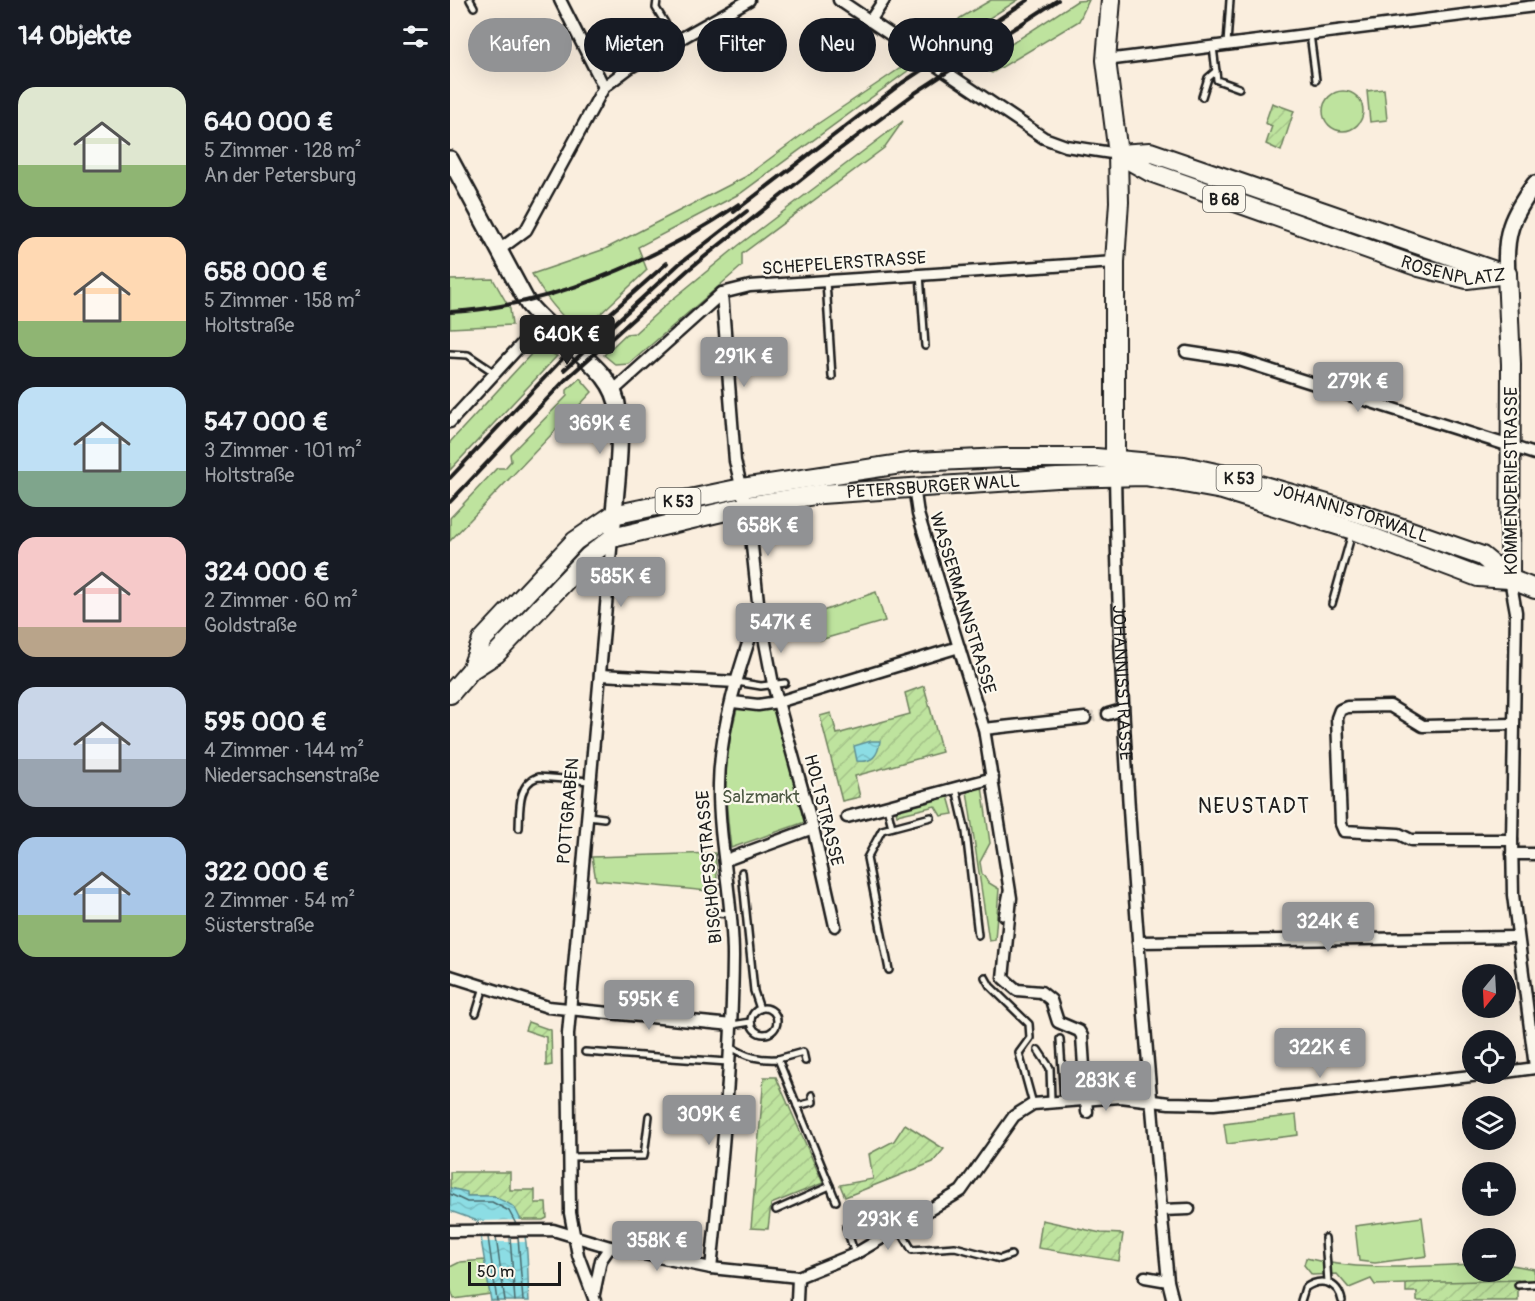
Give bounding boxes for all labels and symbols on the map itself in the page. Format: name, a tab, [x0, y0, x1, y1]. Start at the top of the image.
road number: B 68	[1203, 186, 1245, 212]
street label: SCHEPELERSTRASSE	[761, 246, 927, 281]
street label: ROSENPLATZ	[1398, 250, 1507, 291]
pin: 640K €	[518, 315, 616, 366]
pin: 291K €	[695, 337, 793, 388]
pin: 279K €	[1309, 362, 1407, 413]
street label: KOMMENDERIESTRASSE	[1500, 387, 1523, 575]
pin: 369K €	[551, 404, 649, 455]
road number: K 53	[1216, 465, 1262, 491]
street label: PETERSBURGER WALL	[846, 470, 1021, 504]
street label: JOHANNISTORWALL	[1271, 478, 1432, 549]
road number: K 53	[656, 488, 700, 514]
pin: 658K €	[719, 506, 817, 557]
street label: WASSERMANNSTRASSE	[924, 510, 1001, 697]
pin: 585K €	[572, 557, 670, 608]
pin: 547K €	[732, 603, 830, 654]
street label: JOHANNISSTRASSE	[1107, 604, 1137, 761]
street label: HOLTSTRASSE	[799, 752, 849, 868]
street label: POTTGRABEN	[552, 757, 585, 865]
park label: Salzmarkt	[722, 786, 801, 809]
street label: BISCHOFSSTRASSE	[691, 789, 728, 945]
district label: NEUSTADT	[1198, 793, 1310, 820]
pin: 324K €	[1279, 902, 1377, 953]
north arrow	[1462, 964, 1516, 1018]
pin: 595K €	[600, 980, 698, 1031]
pin: 322K €	[1271, 1028, 1369, 1079]
pin: 283K €	[1057, 1061, 1155, 1112]
pin: 309K €	[660, 1095, 758, 1146]
pin: 293K €	[839, 1200, 937, 1251]
pin: 358K €	[608, 1221, 706, 1272]
scale bar	[468, 1259, 561, 1286]

